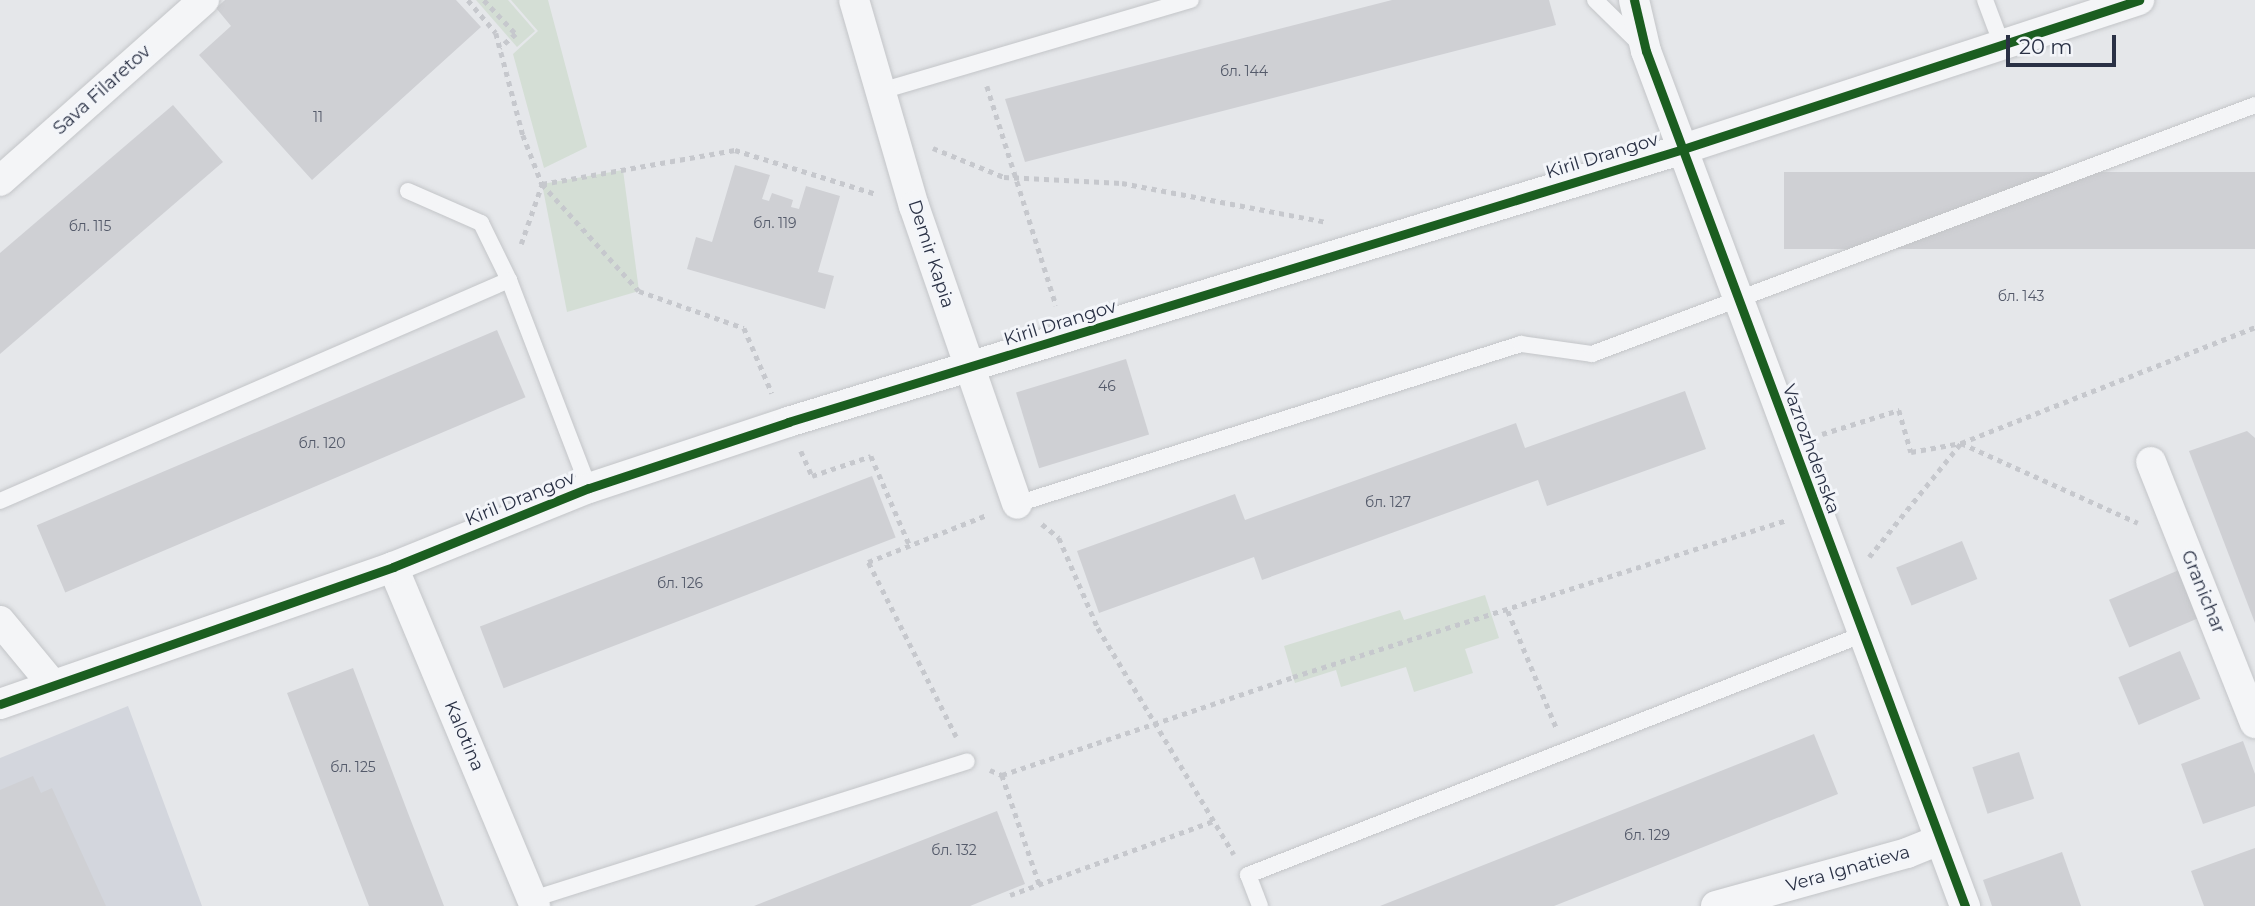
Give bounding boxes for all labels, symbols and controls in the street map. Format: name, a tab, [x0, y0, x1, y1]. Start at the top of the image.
scale bar	[2010, 21, 2120, 65]
text: 20 m	[2019, 34, 2073, 59]
street label: Sava Filaretov	[49, 41, 155, 139]
house number: бл. 144	[1220, 63, 1268, 79]
house number: 11	[313, 109, 323, 125]
street label: Kiril Drangov	[1543, 129, 1661, 183]
street label: Demir Kapia	[903, 197, 959, 311]
house number: бл. 119	[753, 215, 797, 231]
house number: бл. 115	[69, 218, 111, 234]
house number: бл. 143	[1998, 288, 2044, 304]
street label: Kiril Drangov	[1001, 296, 1119, 350]
house number: 46	[1098, 378, 1116, 394]
street label: Vazrozhdenska	[1778, 381, 1844, 517]
house number: бл. 120	[299, 435, 345, 451]
street label: Kiril Drangov	[462, 467, 578, 531]
house number: бл. 127	[1365, 494, 1411, 510]
street label: Granichar	[2176, 547, 2230, 637]
house number: бл. 126	[657, 575, 703, 591]
street label: Kalotina	[440, 698, 488, 774]
house number: бл. 125	[330, 759, 376, 775]
house number: бл. 129	[1624, 827, 1670, 843]
street label: Vera Ignatieva	[1784, 841, 1912, 897]
house number: бл. 132	[931, 842, 977, 858]

